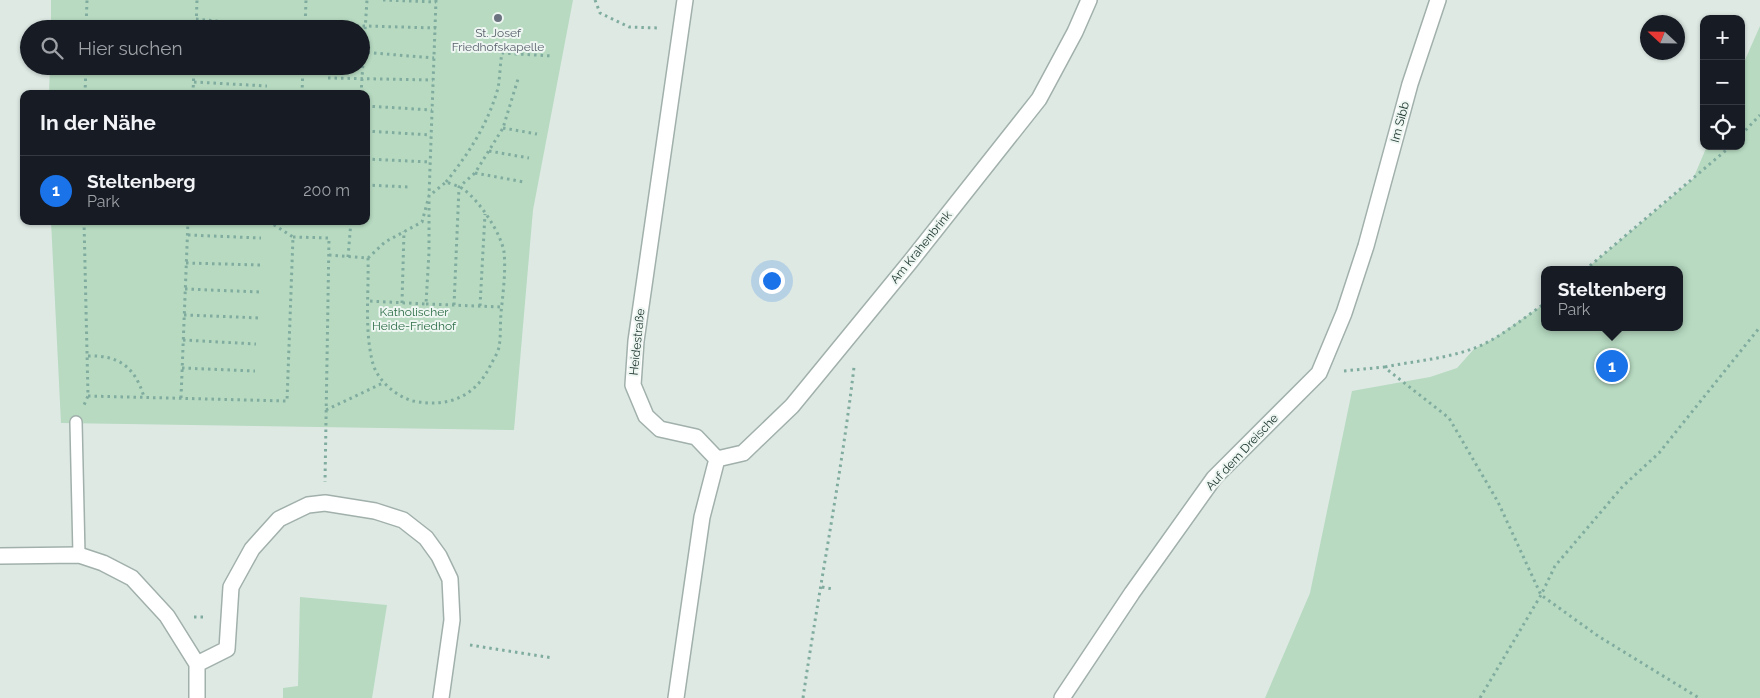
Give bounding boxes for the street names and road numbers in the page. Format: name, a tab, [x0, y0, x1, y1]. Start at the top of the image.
street label: Im Sibb	[1388, 100, 1412, 144]
street label: Am Krahenbrink	[887, 207, 955, 286]
street label: Heidestraße	[627, 308, 647, 376]
street label: Auf dem Dreische	[1203, 411, 1281, 493]

